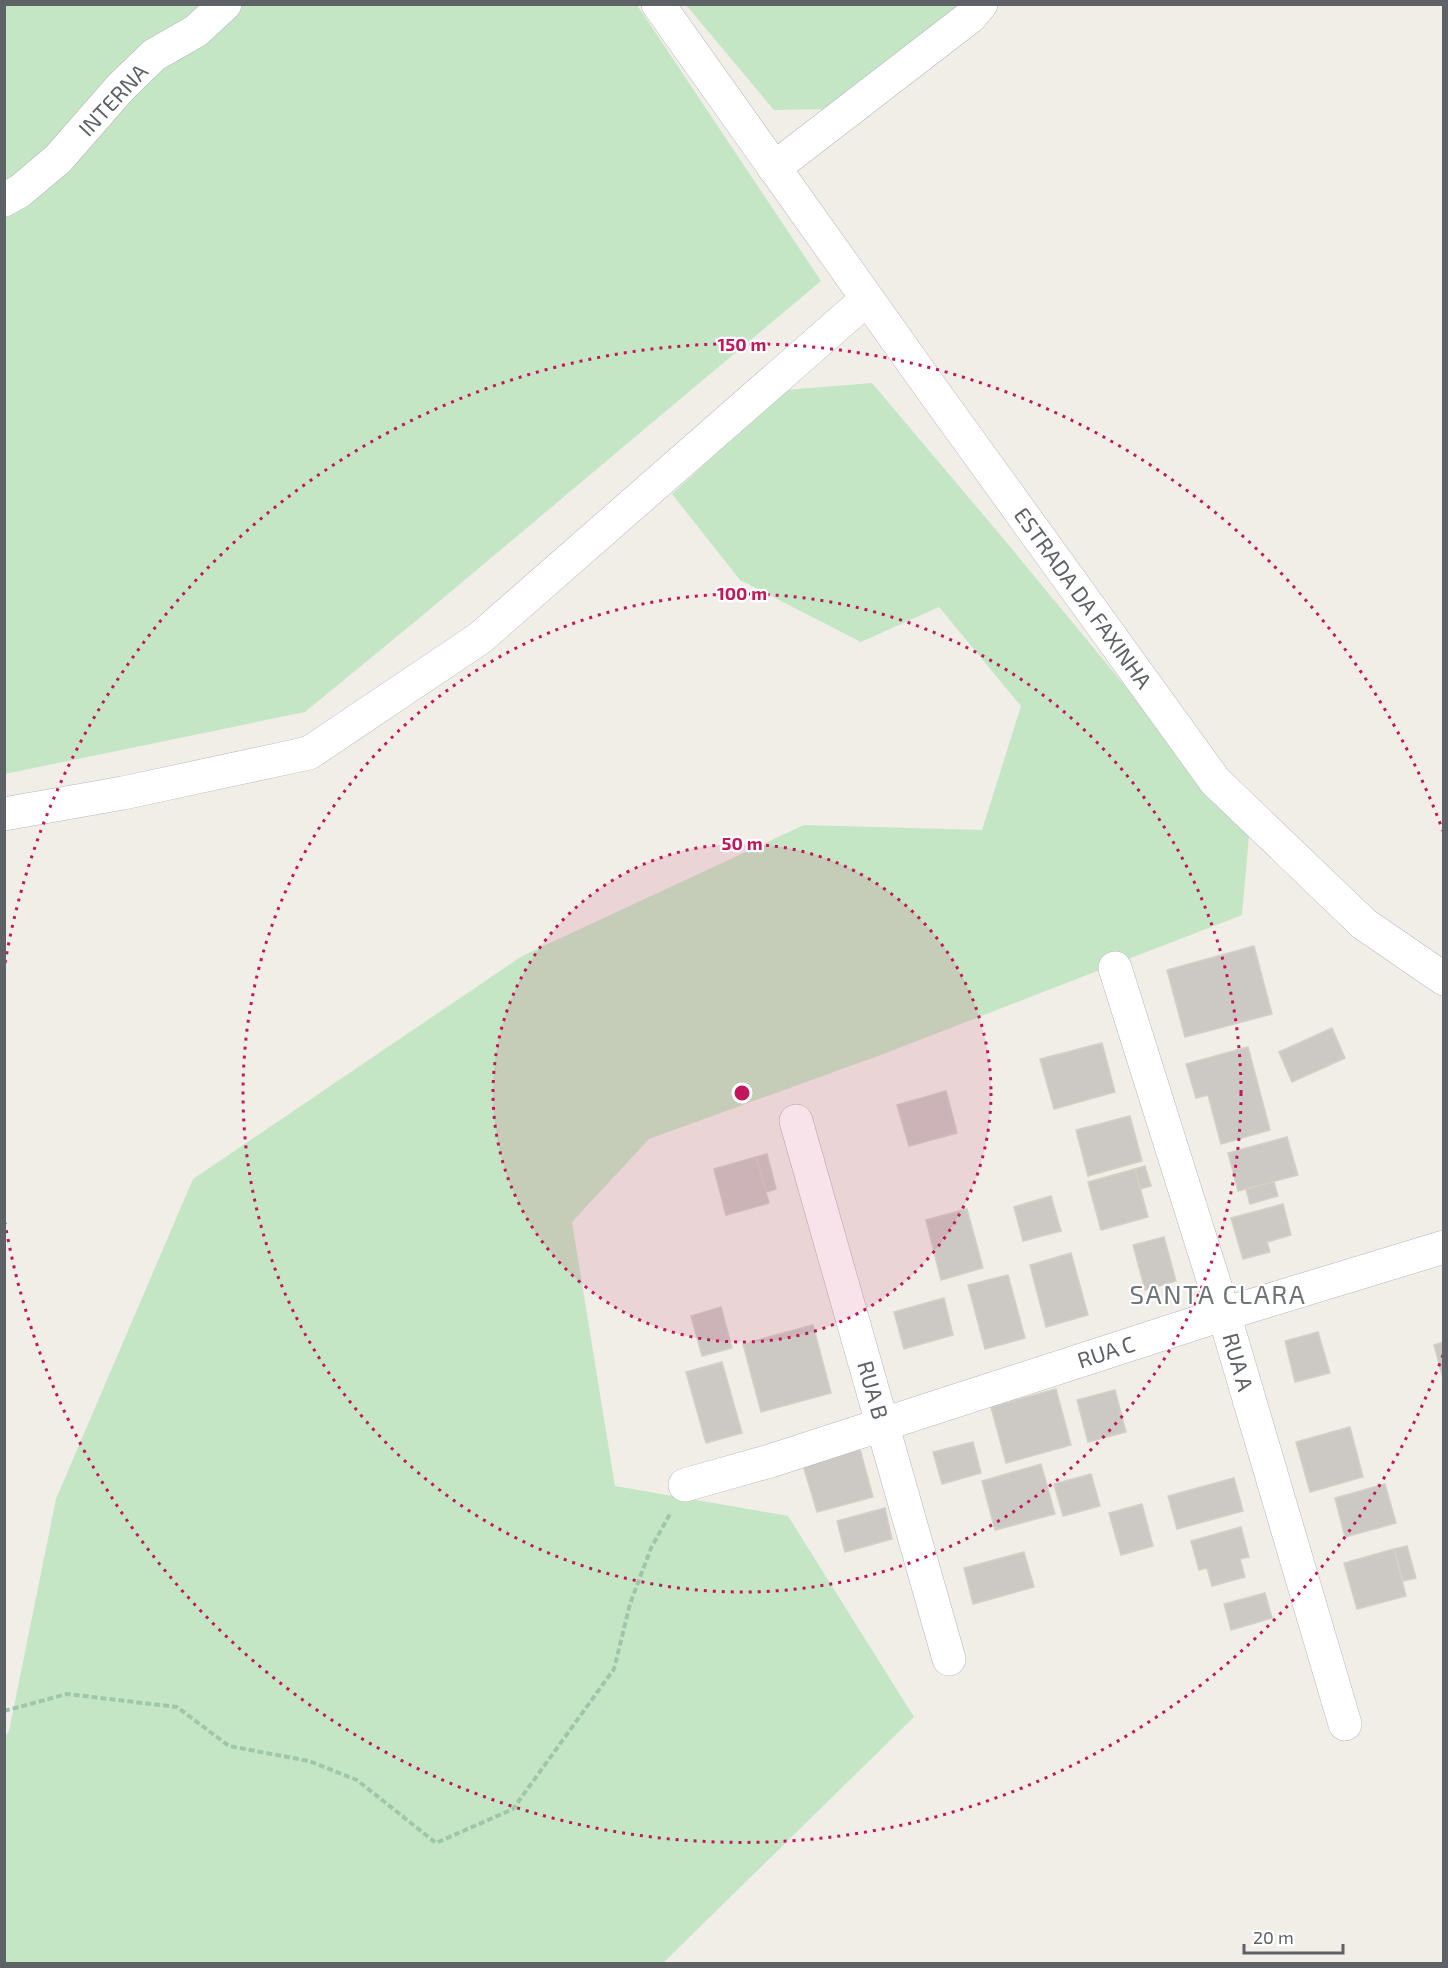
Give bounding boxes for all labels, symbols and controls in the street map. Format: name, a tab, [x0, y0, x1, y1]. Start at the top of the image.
street label: INTERNA	[72, 58, 152, 141]
text: 150 m	[718, 333, 766, 355]
street label: ESTRADA DA FAXINHA	[1009, 502, 1158, 693]
text: 100 m	[717, 582, 767, 604]
text: 50 m	[721, 832, 763, 854]
centre of rings	[732, 1083, 752, 1103]
district label: SANTA CLARA	[1129, 1278, 1307, 1309]
street label: RUA C	[1074, 1330, 1138, 1372]
street label: RUA A	[1218, 1330, 1260, 1394]
street label: RUA B	[853, 1357, 895, 1422]
scale bar	[1244, 1917, 1343, 1955]
text: 20 m	[1253, 1926, 1294, 1948]

